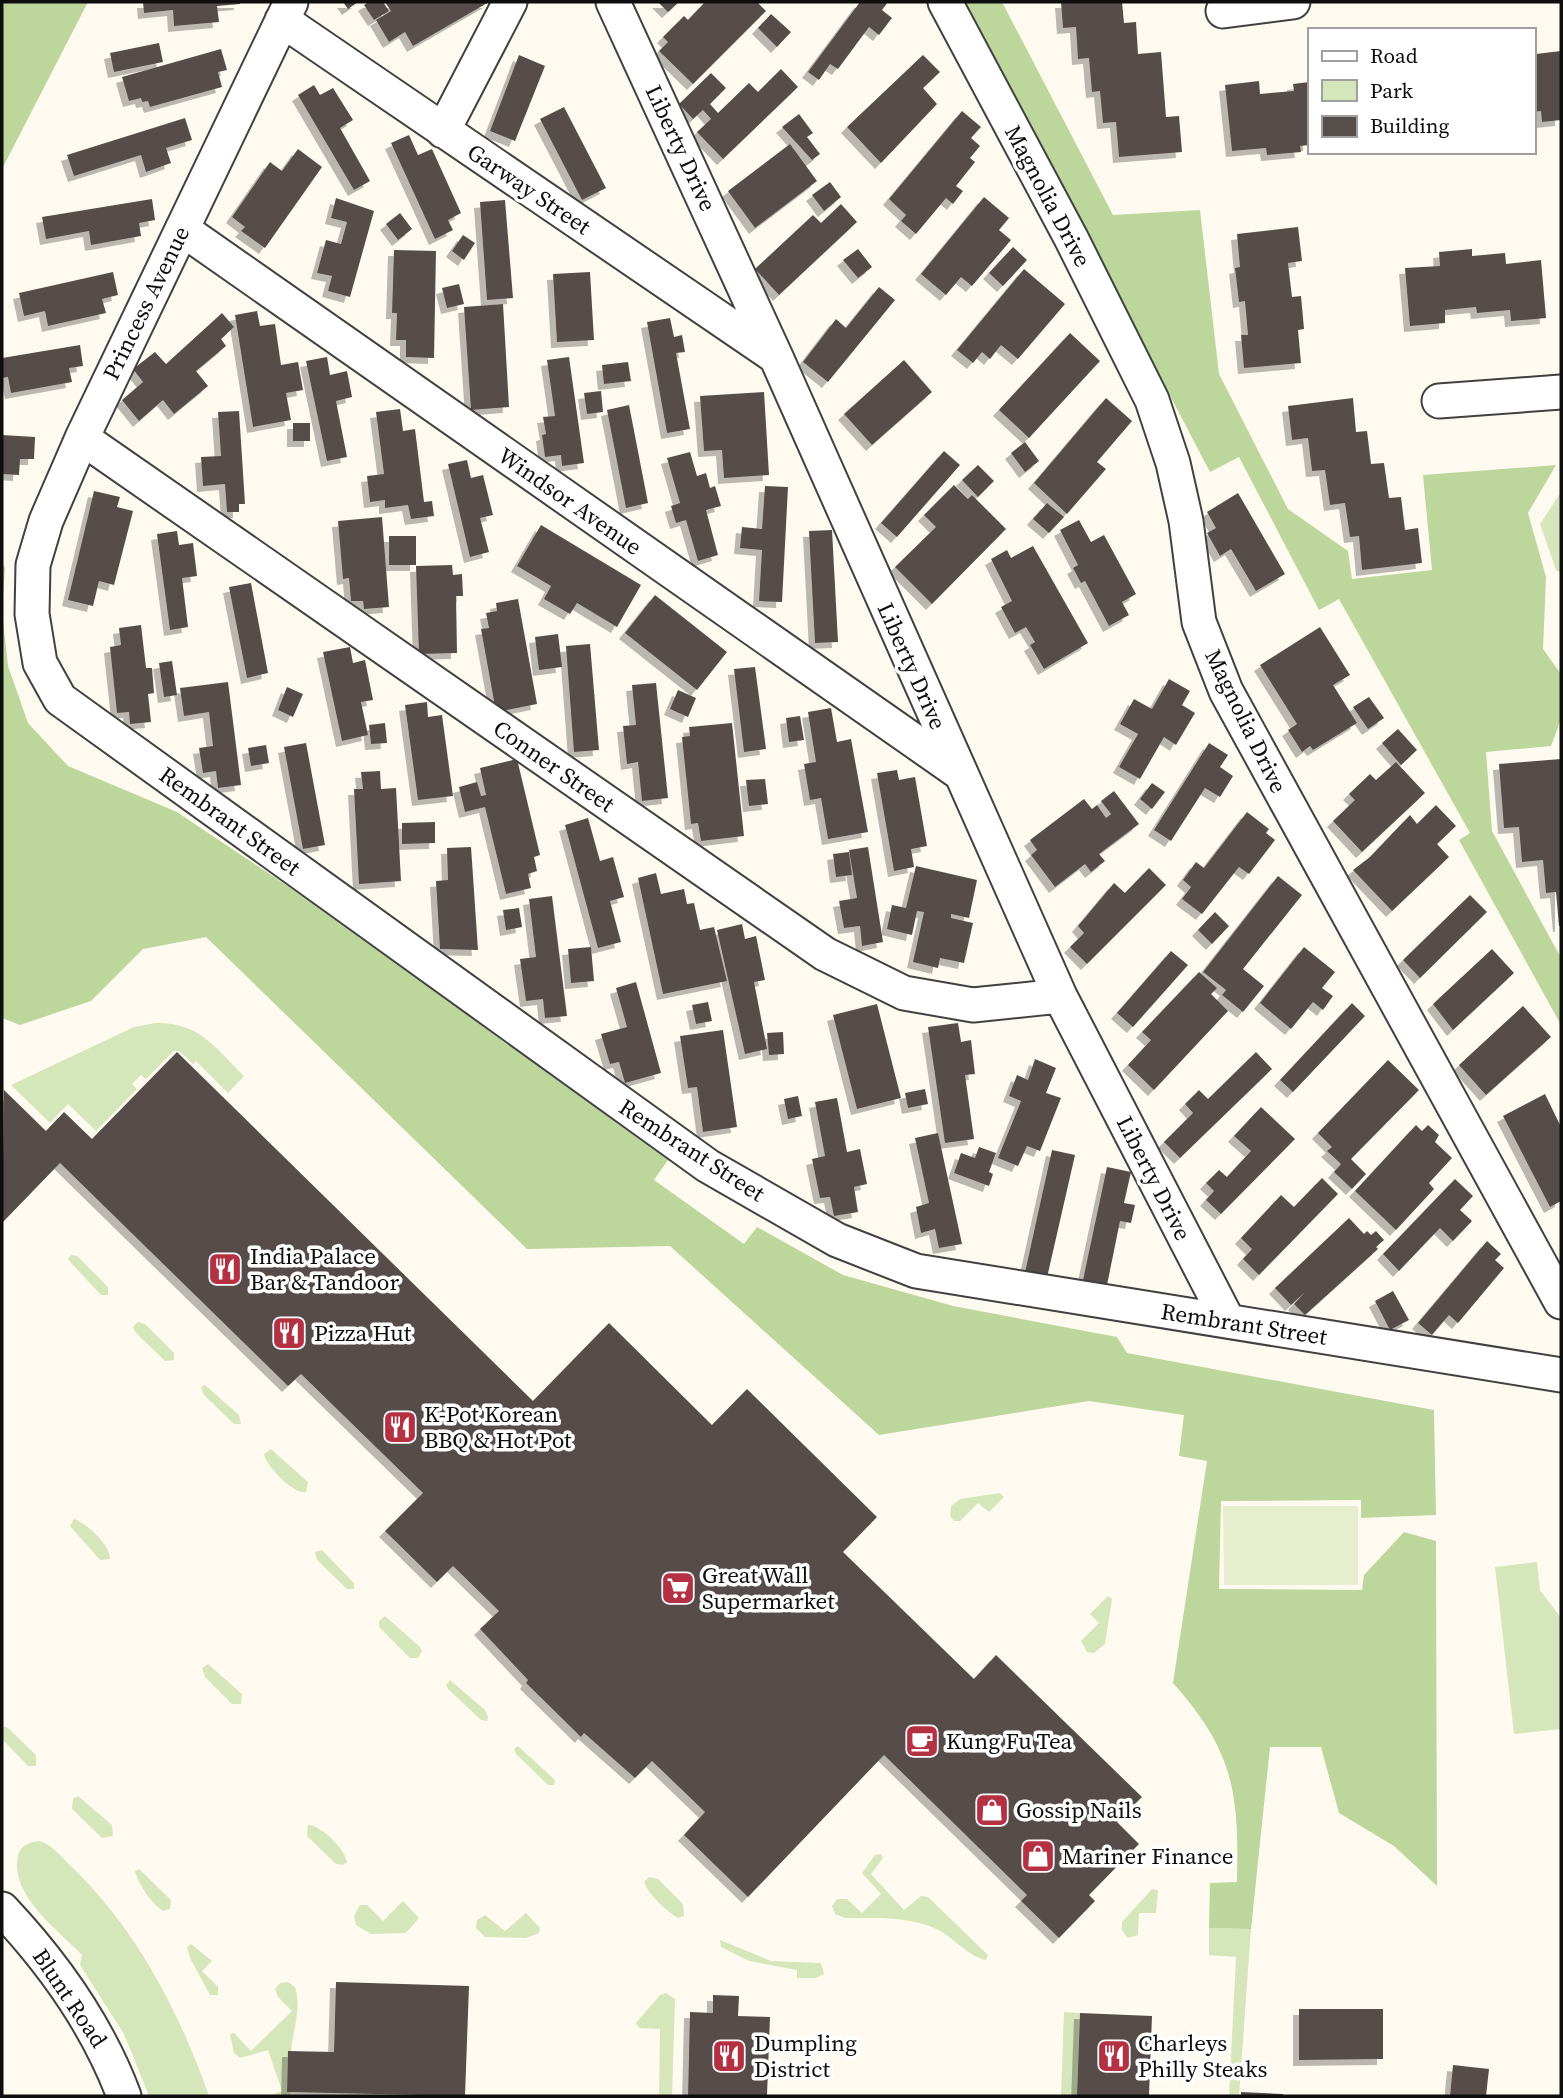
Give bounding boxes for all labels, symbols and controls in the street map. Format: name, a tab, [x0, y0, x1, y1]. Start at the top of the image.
legend	[1308, 28, 1535, 154]
text: Road	[1370, 41, 1418, 70]
text: Park	[1370, 76, 1414, 105]
street label: Liberty Drive	[638, 80, 724, 216]
text: Building	[1370, 111, 1449, 140]
street label: Magnolia Drive	[997, 120, 1099, 272]
street label: Garway Street	[461, 136, 597, 242]
street label: Princess Avenue	[95, 221, 197, 385]
street label: Windsor Avenue	[492, 440, 648, 562]
street label: Liberty Drive	[870, 597, 954, 735]
street label: Magnolia Drive	[1197, 644, 1295, 798]
street label: Conner Street	[487, 712, 621, 820]
street label: Rembrant Street	[153, 759, 308, 884]
street label: Rembrant Street	[613, 1091, 771, 1209]
street label: Liberty Drive	[1109, 1110, 1199, 1246]
place label: India Palace Bar & Tandoor	[250, 1240, 399, 1298]
restaurant icon: India Palace Bar & Tandoor	[206, 1250, 244, 1288]
street label: Rembrant Street	[1159, 1295, 1330, 1353]
restaurant icon: Pizza Hut	[270, 1314, 308, 1352]
place label: Pizza Hut	[314, 1317, 412, 1349]
place label: K-Pot Korean BBQ & Hot Pot	[424, 1398, 572, 1456]
restaurant icon: K-Pot Korean BBQ & Hot Pot	[381, 1408, 419, 1446]
place label: Great Wall Supermarket	[702, 1559, 835, 1617]
supermarket icon: Great Wall Supermarket	[659, 1569, 697, 1607]
cafe icon: Kung Fu Tea	[903, 1722, 941, 1760]
place label: Kung Fu Tea	[946, 1725, 1072, 1757]
shop icon: Gossip Nails	[973, 1791, 1011, 1829]
place label: Gossip Nails	[1016, 1794, 1142, 1826]
shop icon: Mariner Finance	[1019, 1837, 1057, 1875]
place label: Mariner Finance	[1062, 1840, 1234, 1872]
street label: Blunt Road	[25, 1942, 115, 2054]
place label: Dumpling District	[754, 2027, 857, 2085]
place label: Charleys Philly Steaks	[1138, 2027, 1267, 2085]
restaurant icon: Dumpling District	[710, 2037, 748, 2075]
restaurant icon: Charleys Philly Steaks	[1095, 2037, 1133, 2075]

